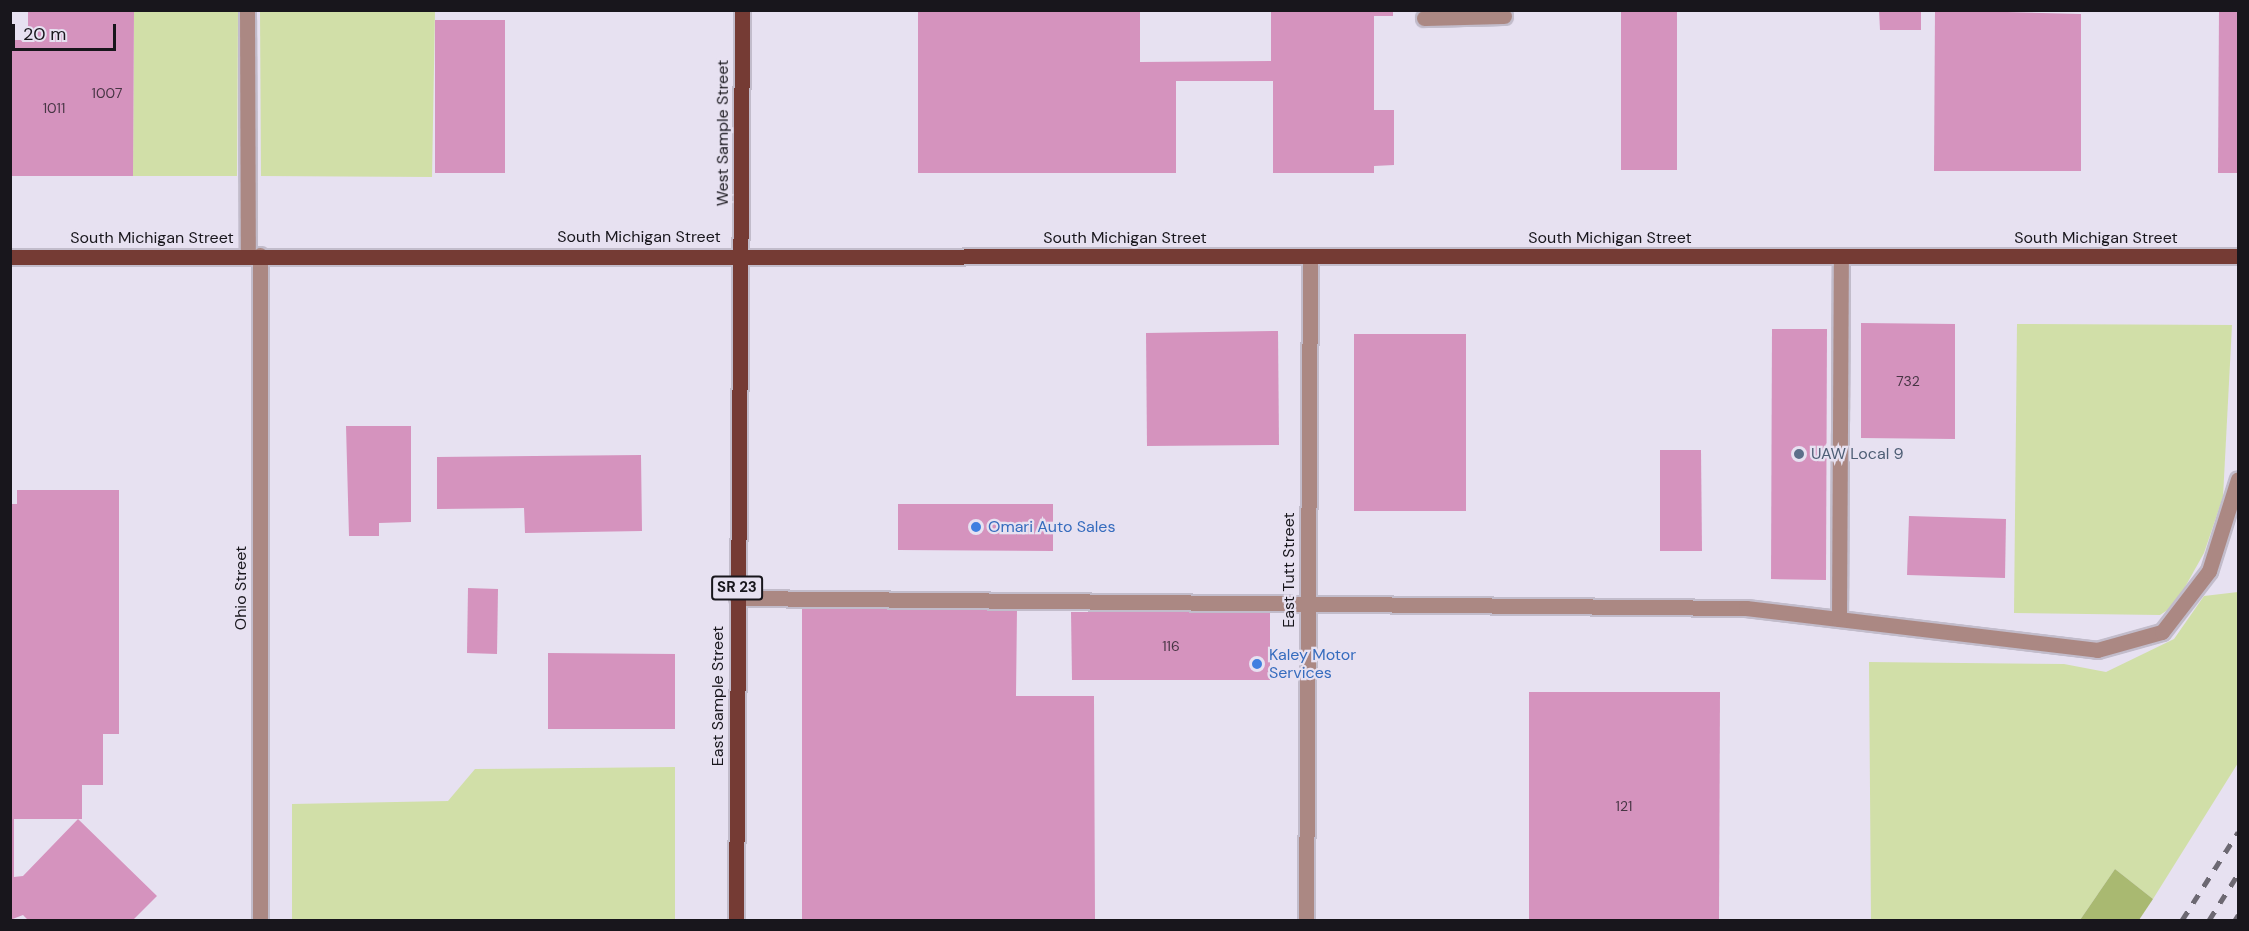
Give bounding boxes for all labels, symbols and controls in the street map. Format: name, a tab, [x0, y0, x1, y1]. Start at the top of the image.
scale bar	[15, 12, 118, 50]
text: 20 m	[23, 22, 66, 46]
street label: West Sample Street	[713, 60, 733, 206]
house number: 1007	[92, 85, 122, 101]
house number: 1011	[43, 100, 65, 116]
street label: South Michigan Street	[557, 227, 721, 247]
street label: South Michigan Street	[70, 228, 234, 248]
street label: South Michigan Street	[1043, 228, 1207, 248]
street label: South Michigan Street	[1528, 228, 1692, 248]
street label: South Michigan Street	[2014, 228, 2178, 248]
house number: 732	[1896, 373, 1920, 389]
place label: UAW Local 9	[1811, 444, 1904, 464]
marker: UAW Local 9	[1792, 447, 1806, 461]
street label: East Tutt Street	[1279, 512, 1299, 628]
place label: Omari Auto Sales	[988, 517, 1115, 537]
marker: Omari Auto Sales	[969, 520, 983, 534]
street label: Ohio Street	[231, 546, 251, 630]
road number: SR 23	[710, 576, 764, 600]
street label: East Sample Street	[708, 626, 728, 766]
house number: 116	[1162, 638, 1180, 654]
place label: Kaley Motor Services	[1269, 645, 1356, 683]
marker: Kaley Motor Services	[1250, 657, 1264, 671]
house number: 121	[1616, 798, 1632, 814]

